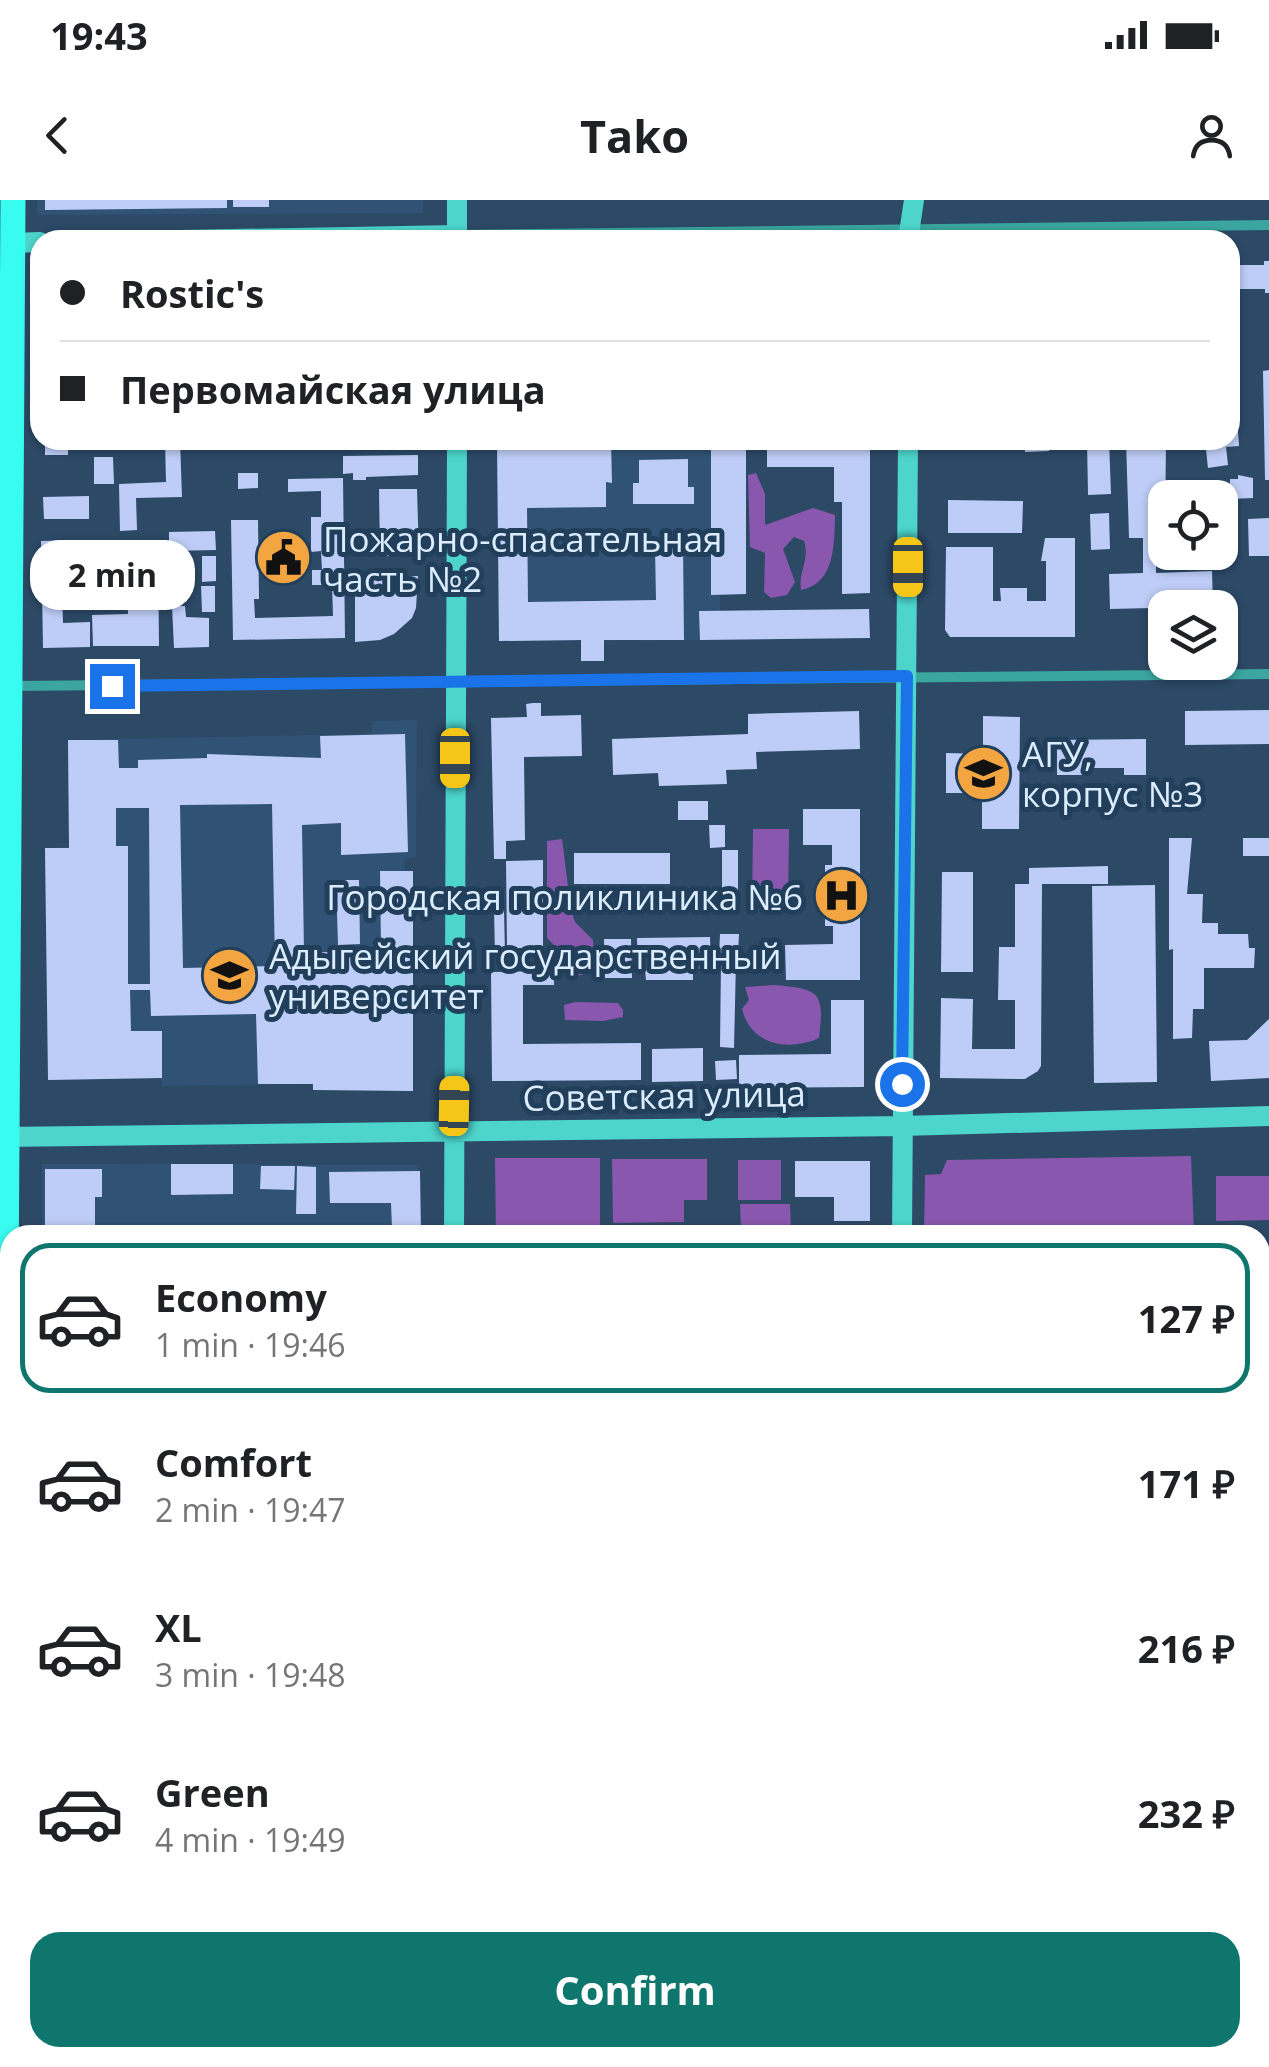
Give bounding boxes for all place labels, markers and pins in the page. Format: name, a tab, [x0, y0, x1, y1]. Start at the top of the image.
place label: Пожарно-спасательная часть №2	[323, 515, 723, 602]
public building icon: Пожарно-спасательная часть №2	[254, 528, 314, 588]
place label: АГУ, корпус №3	[1022, 730, 1203, 817]
school or university icon: АГУ, корпус №3	[953, 743, 1013, 803]
hospital icon: Городская поликлиника №6	[812, 866, 872, 926]
place label: Городская поликлиника №6	[326, 873, 803, 920]
place label: Адыгейский государственный университет	[269, 932, 781, 1019]
school or university icon: Адыгейский государственный университет	[200, 945, 260, 1005]

